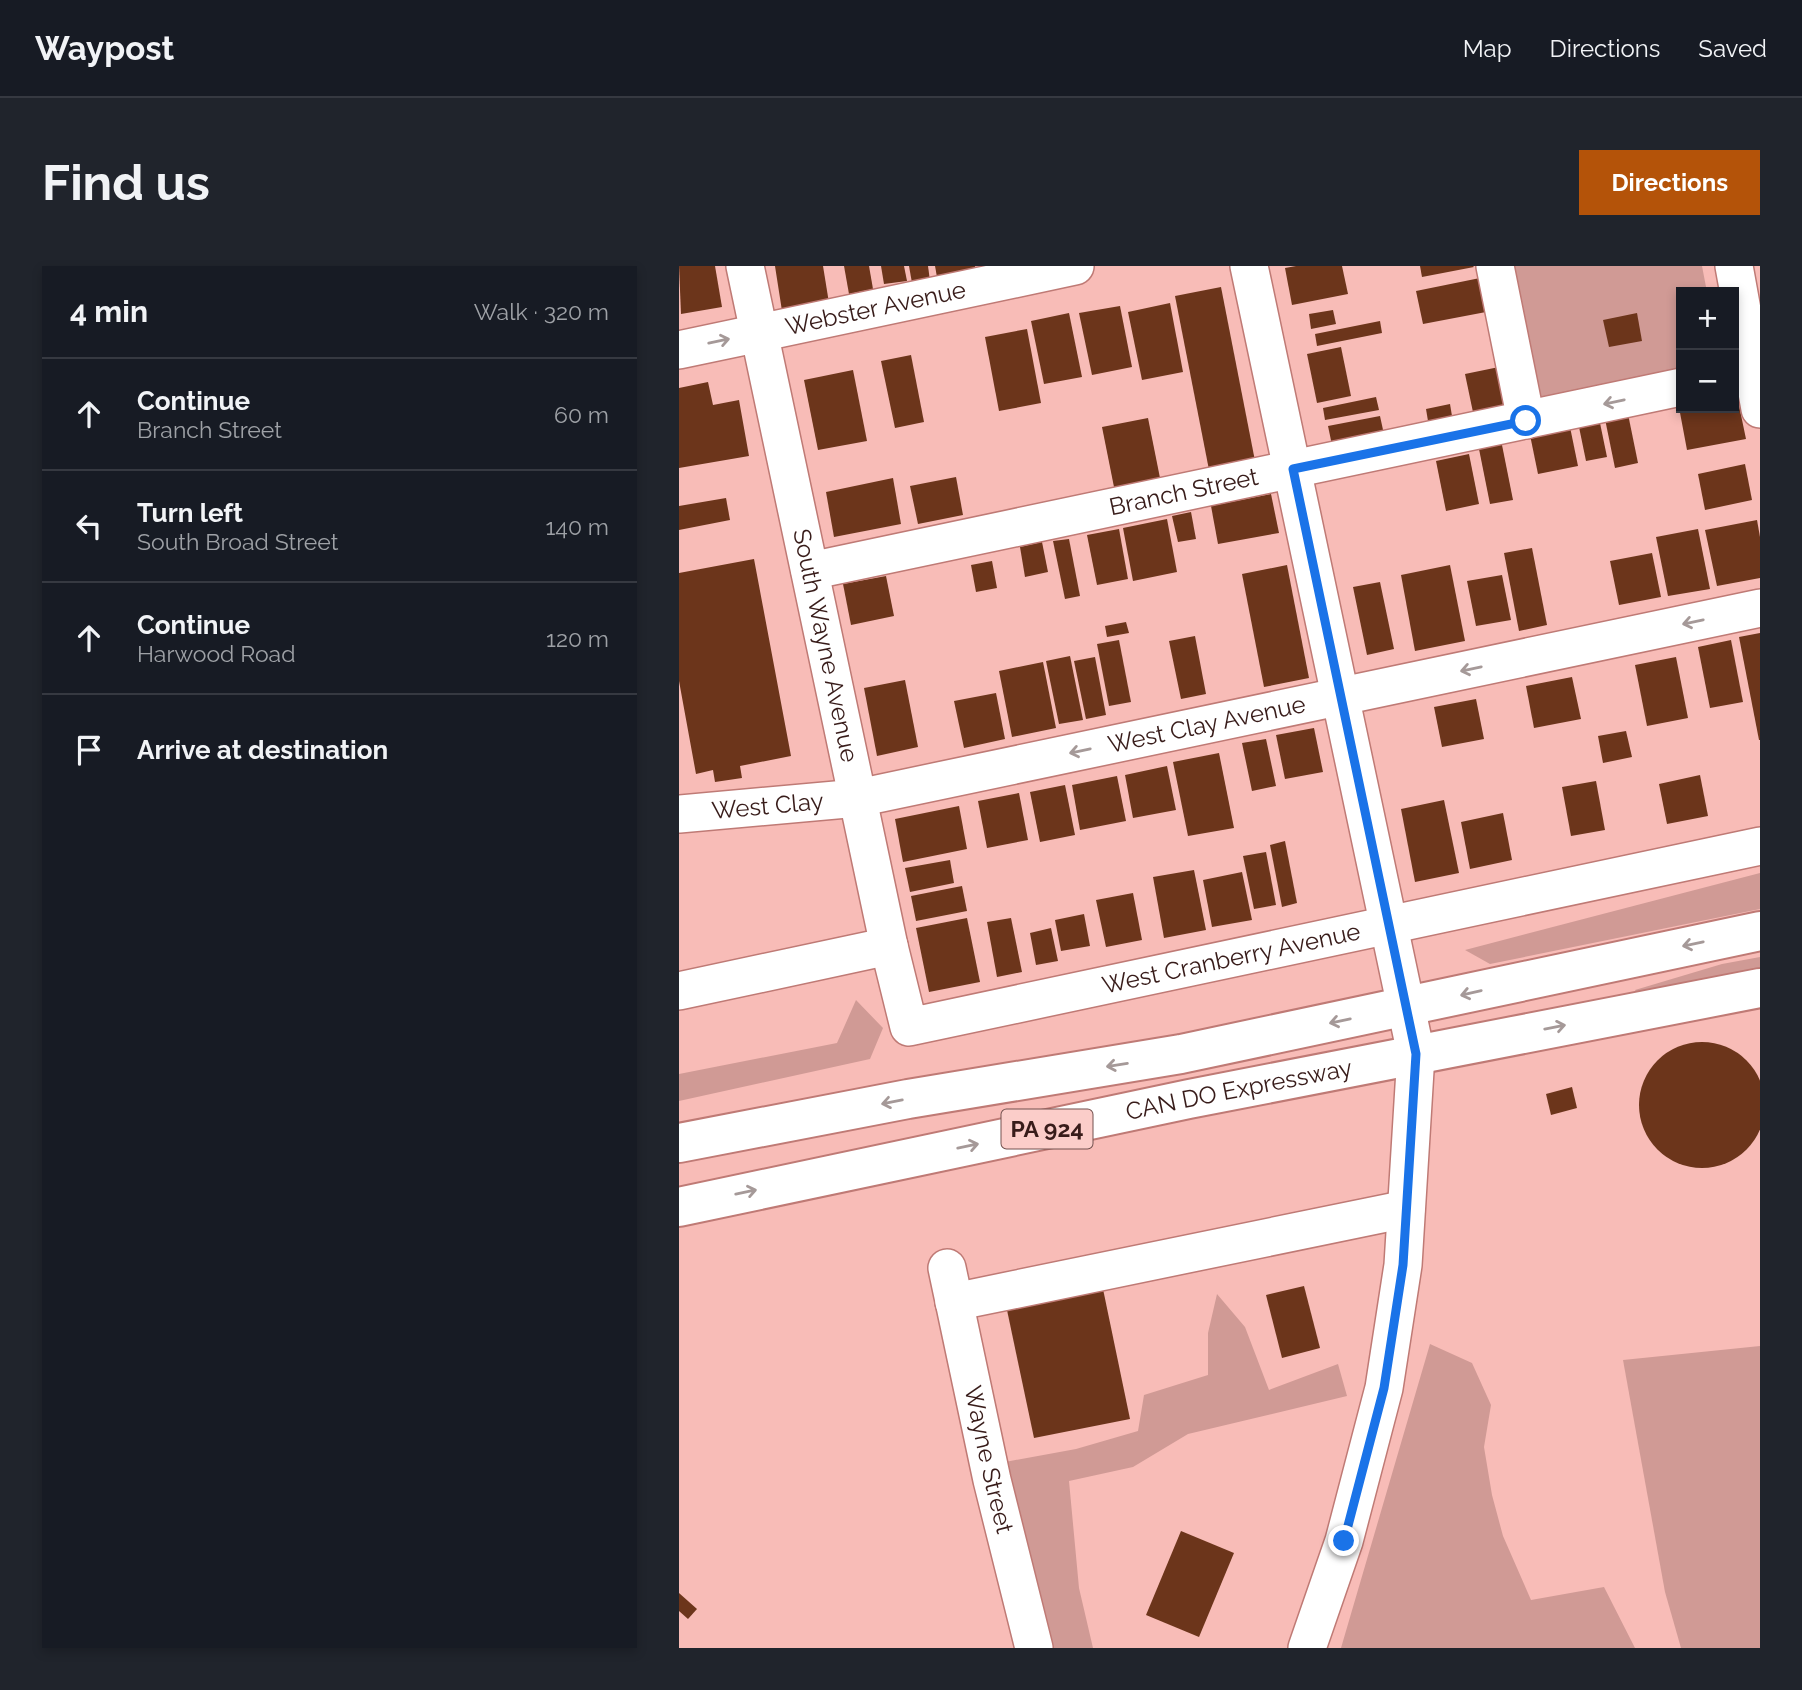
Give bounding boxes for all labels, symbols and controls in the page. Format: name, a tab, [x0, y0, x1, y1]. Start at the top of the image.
text: Waypost	[35, 29, 174, 68]
text: Map	[1463, 34, 1512, 63]
text: Directions	[1550, 34, 1660, 63]
text: Saved	[1698, 34, 1767, 63]
button: Directions	[1579, 150, 1760, 215]
text: Find us	[42, 154, 210, 211]
street label: Webster Avenue	[783, 275, 968, 341]
map controls	[1676, 287, 1739, 413]
button: +	[1676, 287, 1739, 350]
text: 4 min	[70, 294, 148, 329]
text: Walk · 320 m	[474, 298, 609, 325]
one-way arrow	[707, 334, 730, 348]
button: −	[1676, 350, 1739, 413]
text: Continue	[137, 386, 250, 416]
icon: ahead	[70, 395, 108, 433]
one-way arrow	[1604, 396, 1626, 409]
text: 60 m	[554, 401, 609, 428]
route start	[1510, 405, 1541, 436]
text: Branch Street	[137, 416, 282, 443]
street label: Branch Street	[1107, 462, 1261, 521]
text: Turn left	[137, 498, 243, 528]
icon: left	[70, 507, 108, 545]
text: 140 m	[546, 513, 609, 540]
street label: South Wayne Avenue	[787, 526, 865, 765]
text: South Broad Street	[137, 528, 338, 555]
text: Continue	[137, 610, 250, 640]
one-way arrow	[1682, 616, 1705, 629]
icon: ahead	[70, 619, 108, 657]
text: 120 m	[546, 625, 609, 652]
text: Harwood Road	[137, 640, 295, 667]
one-way arrow	[1460, 663, 1483, 677]
street label: West Clay Avenue	[1105, 689, 1308, 759]
icon: arrive	[70, 731, 108, 769]
text: Arrive at destination	[137, 735, 388, 765]
one-way arrow	[1069, 745, 1092, 759]
street label: West Clay	[710, 786, 825, 825]
street label: West Cranberry Avenue	[1099, 916, 1363, 1000]
one-way arrow	[1682, 937, 1705, 951]
one-way arrow	[1460, 987, 1483, 1001]
one-way arrow	[1329, 1015, 1352, 1029]
one-way arrow	[1543, 1020, 1566, 1034]
street label: CAN DO Expressway	[1123, 1053, 1354, 1126]
one-way arrow	[1106, 1059, 1129, 1072]
one-way arrow	[881, 1095, 904, 1109]
road number: PA 924	[1001, 1110, 1093, 1149]
one-way arrow	[956, 1138, 979, 1152]
one-way arrow	[734, 1185, 757, 1199]
street label: Wayne Street	[958, 1383, 1020, 1536]
route end	[1328, 1525, 1359, 1556]

